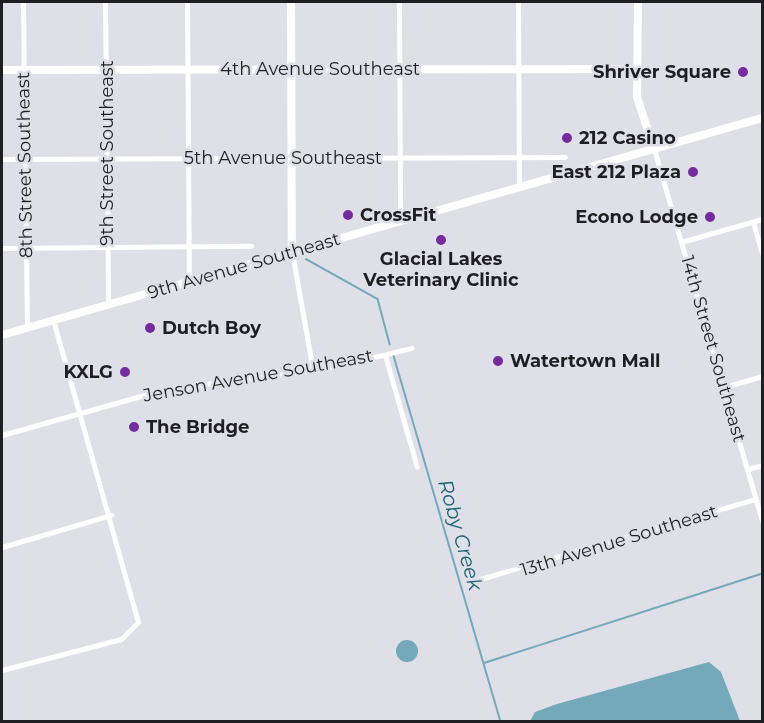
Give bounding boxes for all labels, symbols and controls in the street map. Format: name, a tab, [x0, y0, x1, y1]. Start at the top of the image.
street label: 4th Avenue Southeast	[220, 58, 420, 80]
street label: 9th Street Southeast	[96, 60, 118, 246]
place label: Shriver Square	[593, 61, 731, 83]
marker: Shriver Square	[736, 65, 750, 79]
street label: 8th Street Southeast	[13, 72, 37, 258]
place label: 212 Casino	[579, 127, 676, 149]
marker: 212 Casino	[560, 131, 574, 145]
street label: 5th Avenue Southeast	[184, 147, 382, 169]
place label: East 212 Plaza	[551, 161, 681, 183]
marker: East 212 Plaza	[686, 165, 700, 179]
place label: CrossFit	[360, 204, 436, 226]
place label: Econo Lodge	[575, 206, 698, 228]
marker: CrossFit	[341, 208, 355, 222]
marker: Econo Lodge	[703, 210, 717, 224]
street label: 9th Avenue Southeast	[145, 228, 343, 304]
marker: Glacial Lakes Veterinary Clinic	[434, 233, 448, 247]
place label: Glacial Lakes Veterinary Clinic	[363, 249, 519, 292]
street label: 14th Street Southeast	[676, 253, 750, 445]
place label: Dutch Boy	[162, 317, 261, 339]
marker: Dutch Boy	[143, 321, 157, 335]
street label: Jenson Avenue Southeast	[141, 345, 375, 407]
place label: Watertown Mall	[510, 350, 661, 372]
marker: Watertown Mall	[491, 354, 505, 368]
place label: KXLG	[63, 361, 113, 383]
marker: KXLG	[118, 365, 132, 379]
place label: The Bridge	[146, 416, 249, 438]
marker: The Bridge	[127, 420, 141, 434]
water label: Roby Creek	[433, 477, 487, 593]
street label: 13th Avenue Southeast	[518, 501, 720, 581]

